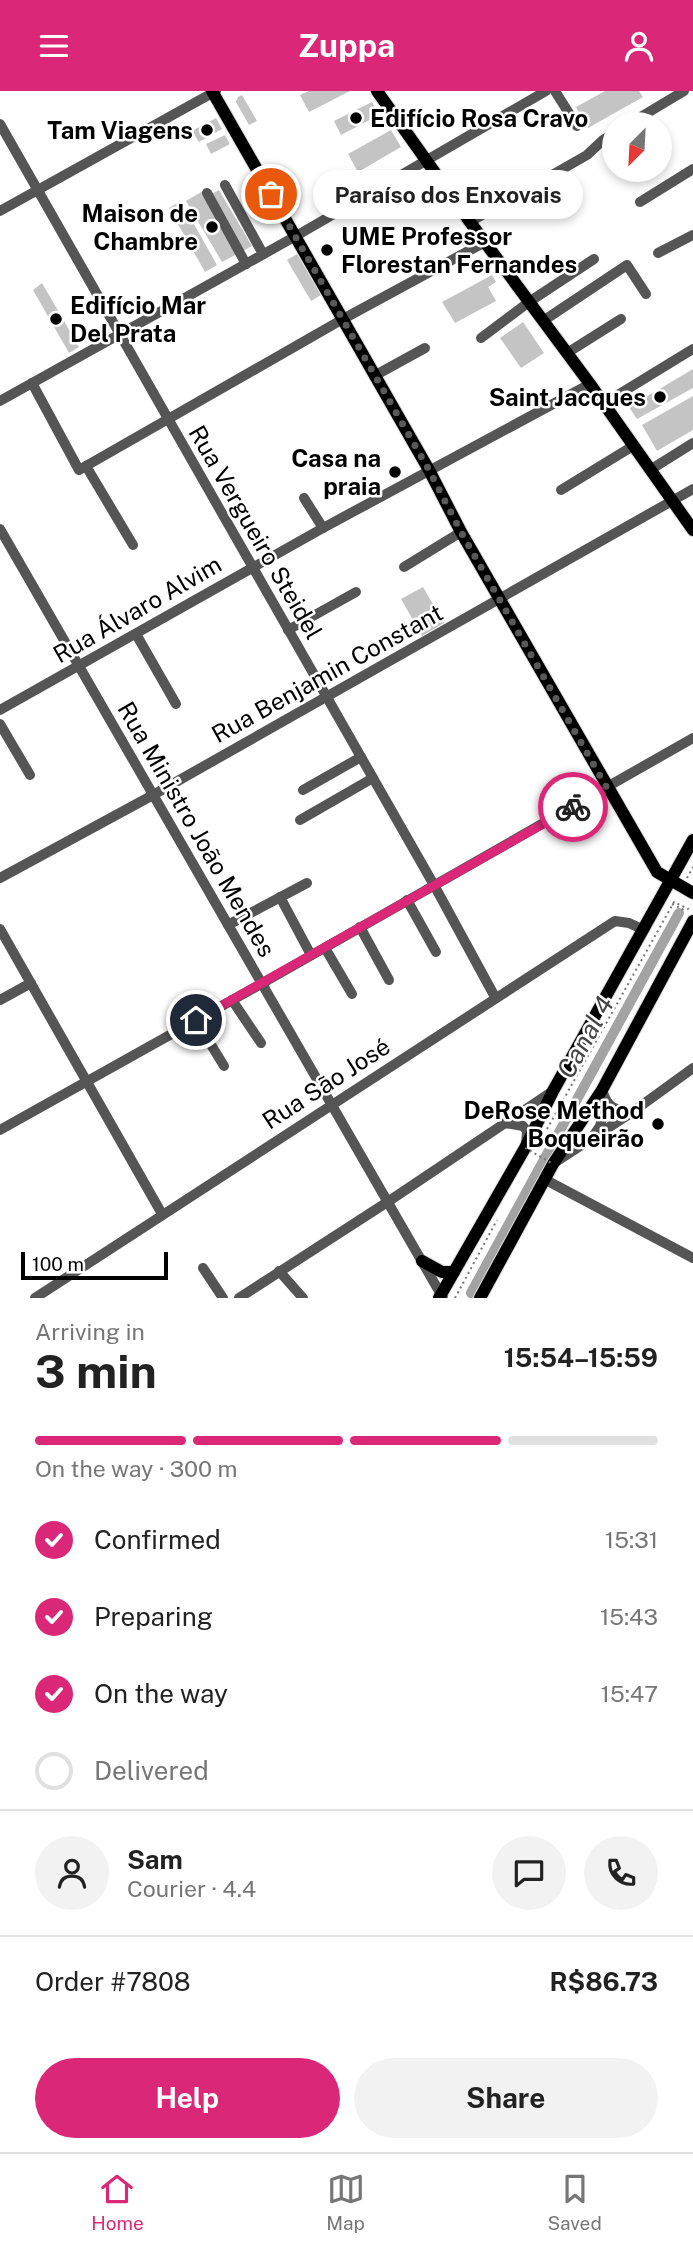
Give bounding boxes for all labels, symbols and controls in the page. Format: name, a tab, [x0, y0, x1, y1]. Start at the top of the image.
icon: menu	[35, 27, 73, 65]
text: Zuppa	[298, 27, 395, 64]
icon: person	[620, 27, 658, 65]
place label: Edifício Rosa Cravo	[370, 104, 588, 132]
marker: Edifício Rosa Cravo	[348, 110, 364, 126]
north arrow	[602, 112, 672, 182]
map controls	[602, 112, 672, 182]
place label: Tam Viagens	[47, 116, 193, 144]
marker: Tam Viagens	[199, 122, 215, 138]
pin	[241, 164, 301, 224]
callout: Paraíso dos Enxovais	[313, 169, 582, 219]
icon: bag	[252, 175, 290, 213]
text: Paraíso dos Enxovais	[334, 181, 562, 208]
place label: Maison de Chambre	[82, 199, 198, 255]
marker: Maison de Chambre	[204, 219, 220, 235]
place label: UME Professor Florestan Fernandes	[341, 222, 577, 278]
marker: UME Professor Florestan Fernandes	[319, 242, 335, 258]
place label: Edifício Mar Del Prata	[70, 291, 206, 347]
marker: Edifício Mar Del Prata	[48, 311, 64, 327]
place label: Saint Jacques	[489, 383, 646, 411]
marker: Saint Jacques	[652, 389, 668, 405]
street label: Rua Vergueiro Steidel	[183, 420, 329, 644]
place label: Casa na praia	[291, 444, 381, 500]
marker: Casa na praia	[387, 464, 403, 480]
street label: Rua Álvaro Alvim	[48, 550, 226, 668]
street label: Rua Benjamin Constant	[207, 598, 447, 748]
street label: Rua Ministro João Mendes	[112, 697, 282, 961]
courier	[538, 772, 608, 842]
icon: bike	[554, 788, 592, 826]
pin	[166, 990, 226, 1050]
water label: Canal 4	[550, 991, 620, 1083]
icon: home	[177, 1001, 215, 1039]
street label: Rua São José	[257, 1031, 395, 1135]
place label: DeRose Method Boqueirão	[464, 1096, 644, 1152]
marker: DeRose Method Boqueirão	[650, 1116, 666, 1132]
scale bar	[21, 1249, 168, 1281]
text: 100 m	[32, 1253, 84, 1275]
text: Arriving in	[35, 1318, 145, 1345]
text: 15:54–15:59	[504, 1342, 658, 1373]
text: 3 min	[35, 1344, 157, 1398]
text: On the way · 300 m	[35, 1455, 237, 1482]
icon: check	[35, 1521, 73, 1559]
text: Confirmed	[94, 1524, 221, 1555]
text: 15:31	[605, 1526, 658, 1553]
icon: check	[35, 1598, 73, 1636]
text: Preparing	[94, 1601, 213, 1632]
text: 15:43	[600, 1603, 658, 1630]
icon: check	[35, 1675, 73, 1713]
text: On the way	[94, 1678, 228, 1709]
text: 15:47	[601, 1680, 658, 1707]
text: Delivered	[94, 1755, 209, 1786]
button: person	[35, 1836, 109, 1910]
button: chat	[492, 1836, 566, 1910]
button: phone	[584, 1836, 658, 1910]
text: Sam	[127, 1844, 183, 1875]
text: Courier · 4.4	[127, 1875, 256, 1902]
text: Order #7808	[35, 1966, 191, 1997]
text: R$86.73	[549, 1966, 658, 1997]
button: Help	[35, 2058, 340, 2138]
button: Share	[354, 2058, 658, 2138]
tab: Home	[91, 2170, 144, 2234]
tab: Map	[326, 2170, 365, 2234]
tab: Saved	[547, 2170, 602, 2234]

